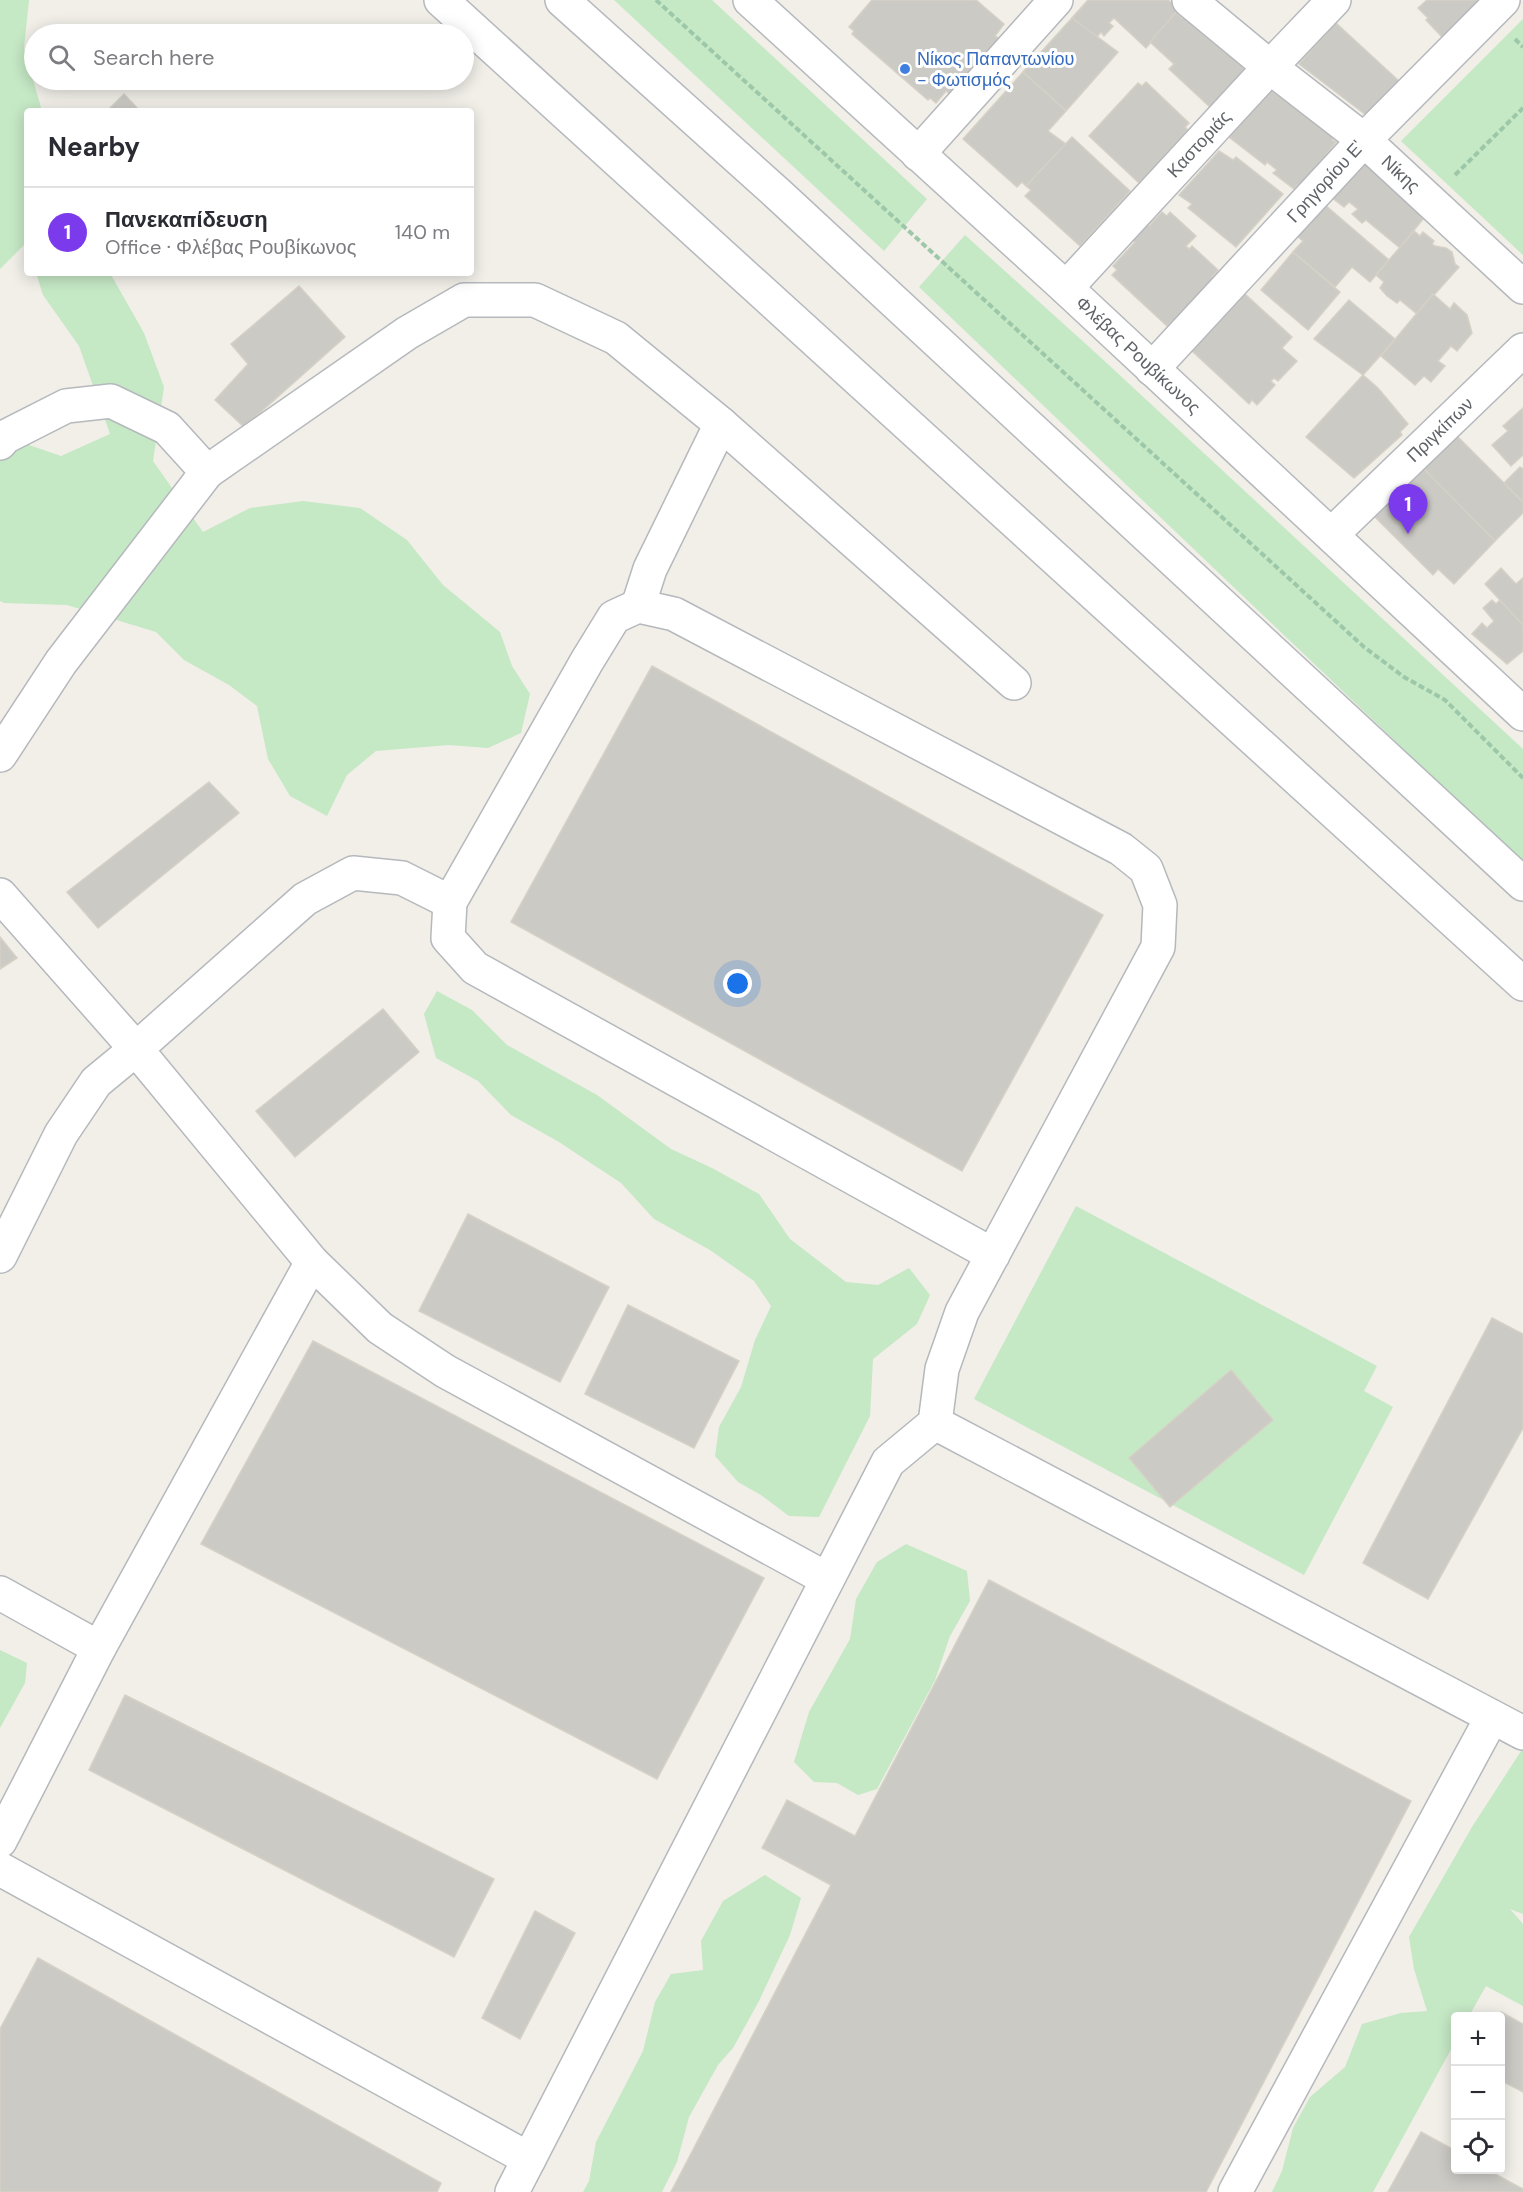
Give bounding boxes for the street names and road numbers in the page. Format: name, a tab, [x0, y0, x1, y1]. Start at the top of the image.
street label: Καστοριάς	[1162, 105, 1236, 183]
street label: Γρηγορίου Ε'	[1281, 136, 1369, 228]
street label: Νίκης	[1376, 150, 1425, 198]
street label: Φλέβας Ρουβίκωνος	[1070, 291, 1206, 419]
street label: Πριγκίπων	[1401, 392, 1479, 468]

